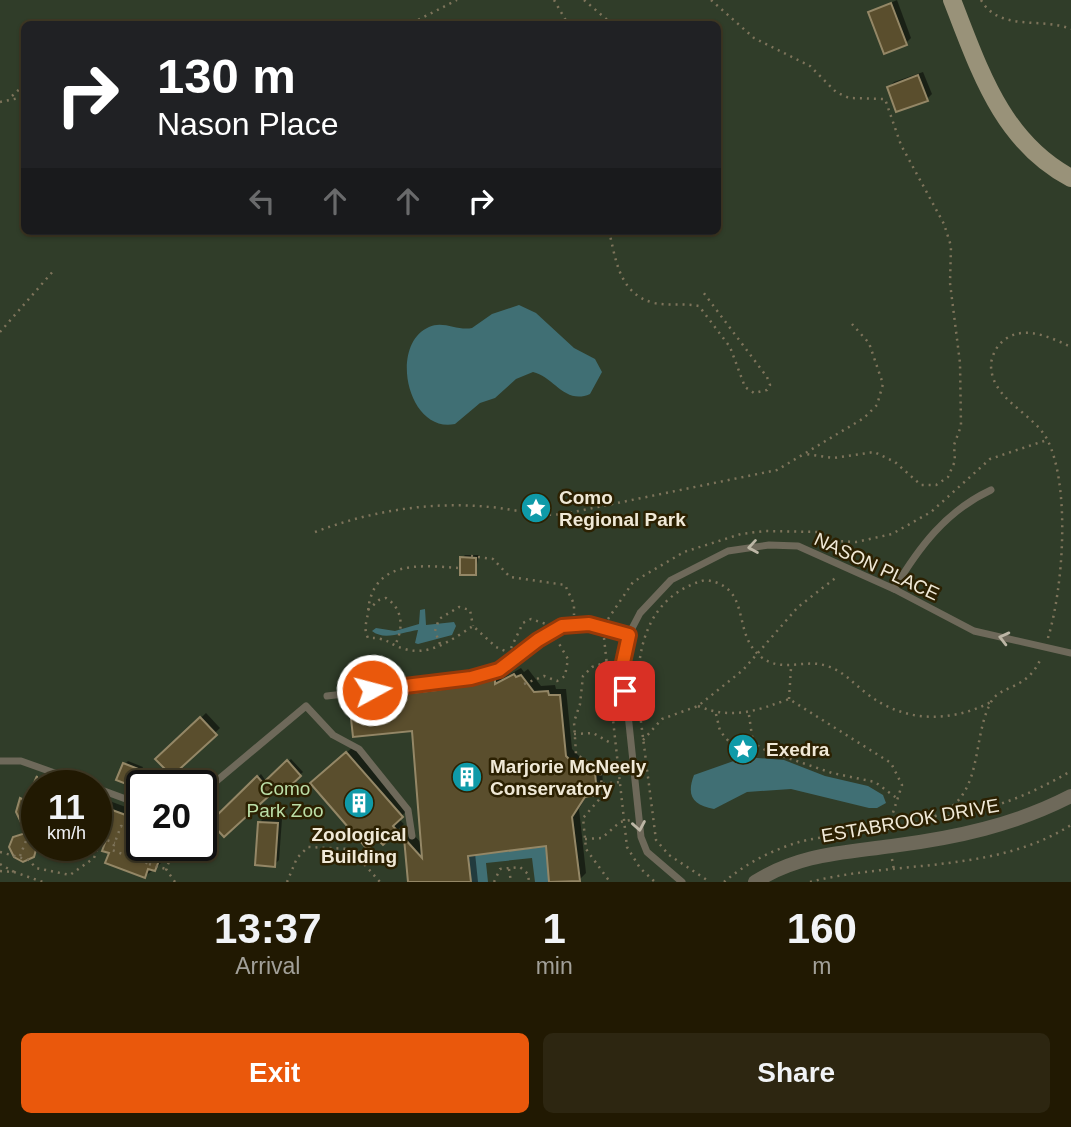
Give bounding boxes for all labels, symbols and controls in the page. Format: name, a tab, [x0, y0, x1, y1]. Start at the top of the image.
icon: right	[42, 49, 133, 140]
text: 130 m	[157, 49, 296, 103]
text: Nason Place	[157, 106, 338, 142]
icon: left	[243, 182, 281, 220]
icon: ahead	[316, 182, 354, 220]
icon: ahead	[389, 182, 427, 220]
icon: right	[462, 182, 500, 220]
place label: Como Regional Park	[559, 487, 686, 530]
place icon: Como Regional Park	[519, 491, 553, 525]
street label: NASON PLACE	[811, 528, 942, 605]
one-way arrow	[747, 539, 759, 554]
one-way arrow	[999, 632, 1011, 646]
position arrow	[335, 653, 409, 727]
pin	[595, 661, 655, 721]
icon: arrive	[606, 672, 644, 710]
place icon: Exedra	[726, 732, 760, 766]
place label: Exedra	[766, 739, 830, 760]
place label: Marjorie McNeely Conservatory	[490, 756, 647, 799]
building icon: Marjorie McNeely Conservatory	[450, 760, 484, 794]
speed limit sign: 20	[126, 770, 217, 861]
park label: Como Park Zoo	[246, 778, 324, 821]
building icon: Zoological Building	[342, 786, 376, 820]
text: 11	[48, 787, 85, 826]
street label: ESTABROOK DRIVE	[820, 795, 1001, 846]
one-way arrow	[631, 820, 646, 832]
text: km/h	[47, 823, 86, 843]
place label: Zoological Building	[312, 824, 407, 867]
text: 13:37	[214, 905, 322, 952]
text: 1	[542, 905, 566, 952]
text: 160	[787, 905, 857, 952]
text: Arrival	[235, 953, 300, 979]
text: min	[536, 953, 573, 979]
text: m	[812, 953, 831, 979]
button: Exit	[21, 1033, 529, 1113]
button: Share	[543, 1033, 1050, 1113]

